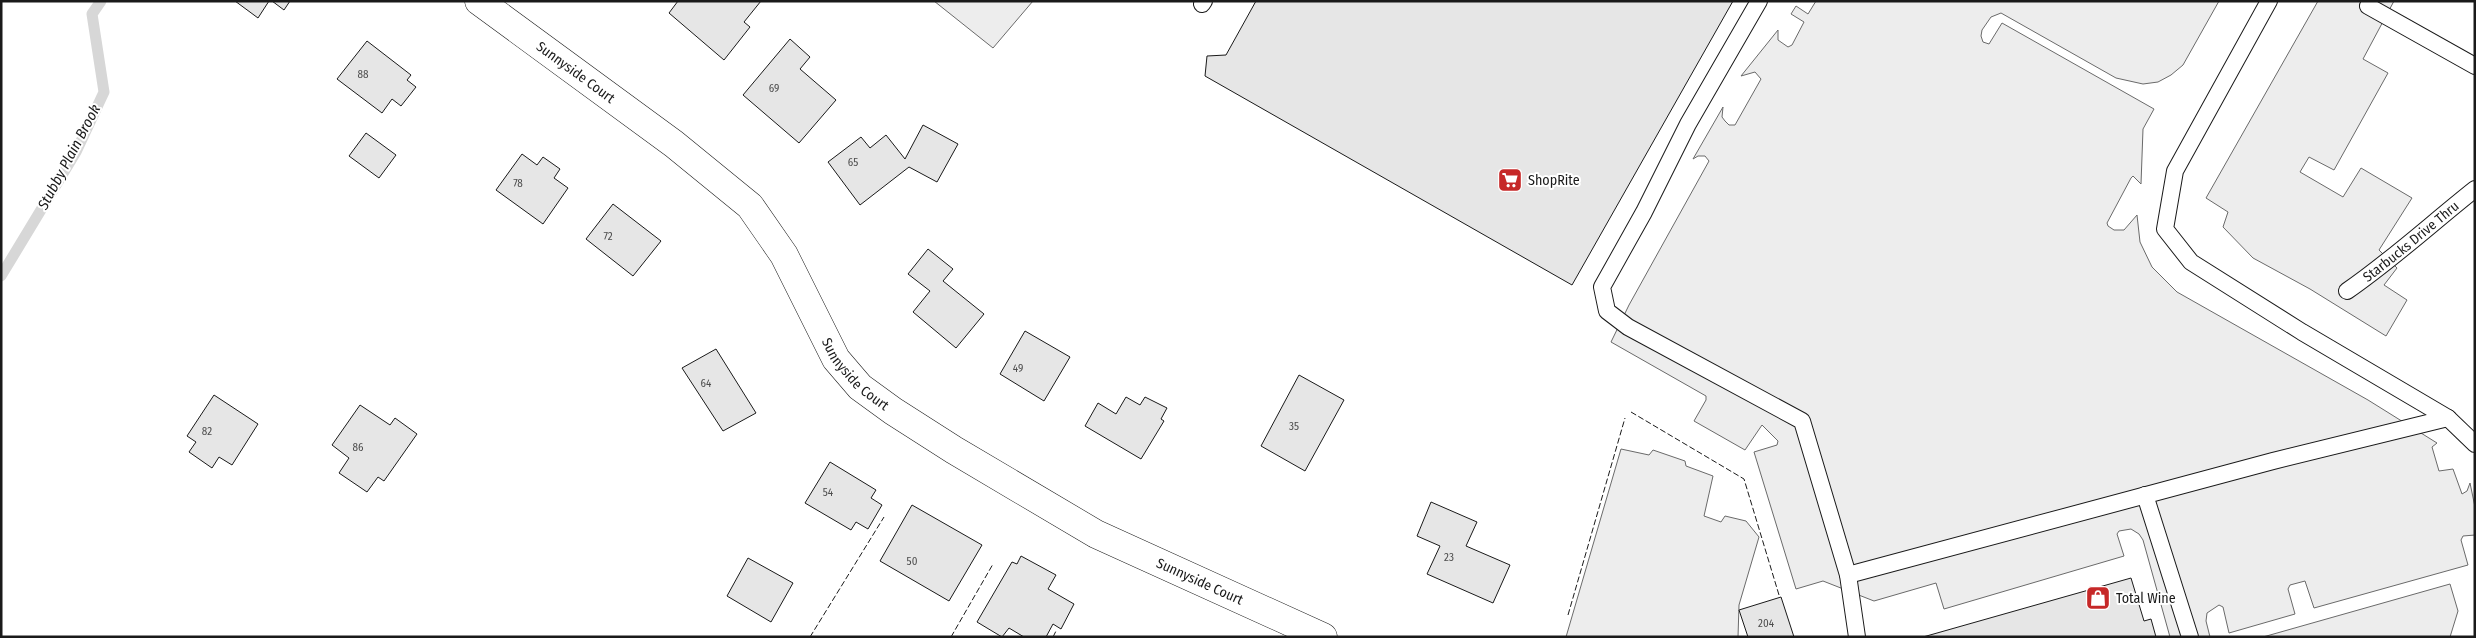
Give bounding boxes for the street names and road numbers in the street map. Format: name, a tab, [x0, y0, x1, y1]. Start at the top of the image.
street label: Sunnyside Court	[533, 37, 619, 107]
street label: Starbucks Drive Thru	[2360, 197, 2462, 285]
street label: Sunnyside Court	[818, 335, 893, 414]
street label: Sunnyside Court	[1154, 554, 1246, 608]

